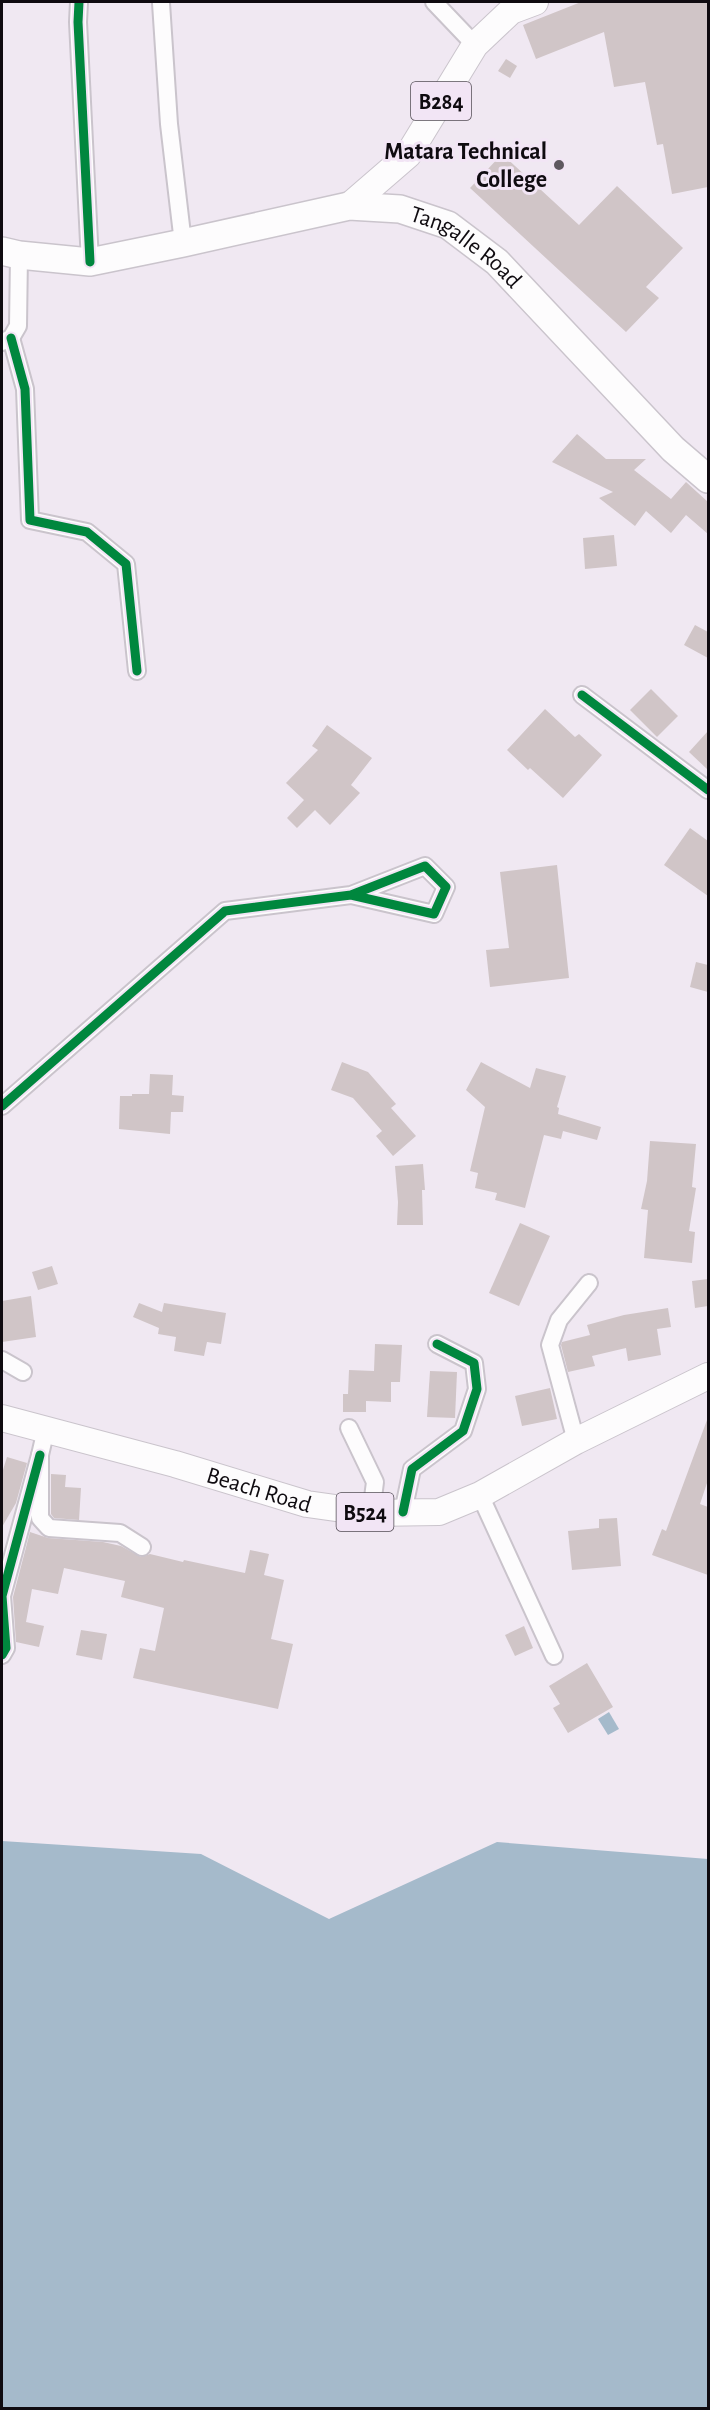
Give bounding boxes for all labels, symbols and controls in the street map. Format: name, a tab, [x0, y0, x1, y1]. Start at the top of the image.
road number: B284	[411, 82, 471, 120]
place label: Matara Technical College	[384, 140, 547, 192]
marker: Matara Technical College	[552, 158, 566, 172]
street label: Tangalle Road	[407, 202, 526, 293]
street label: Beach Road	[204, 1463, 314, 1518]
road number: B524	[336, 1493, 394, 1531]

